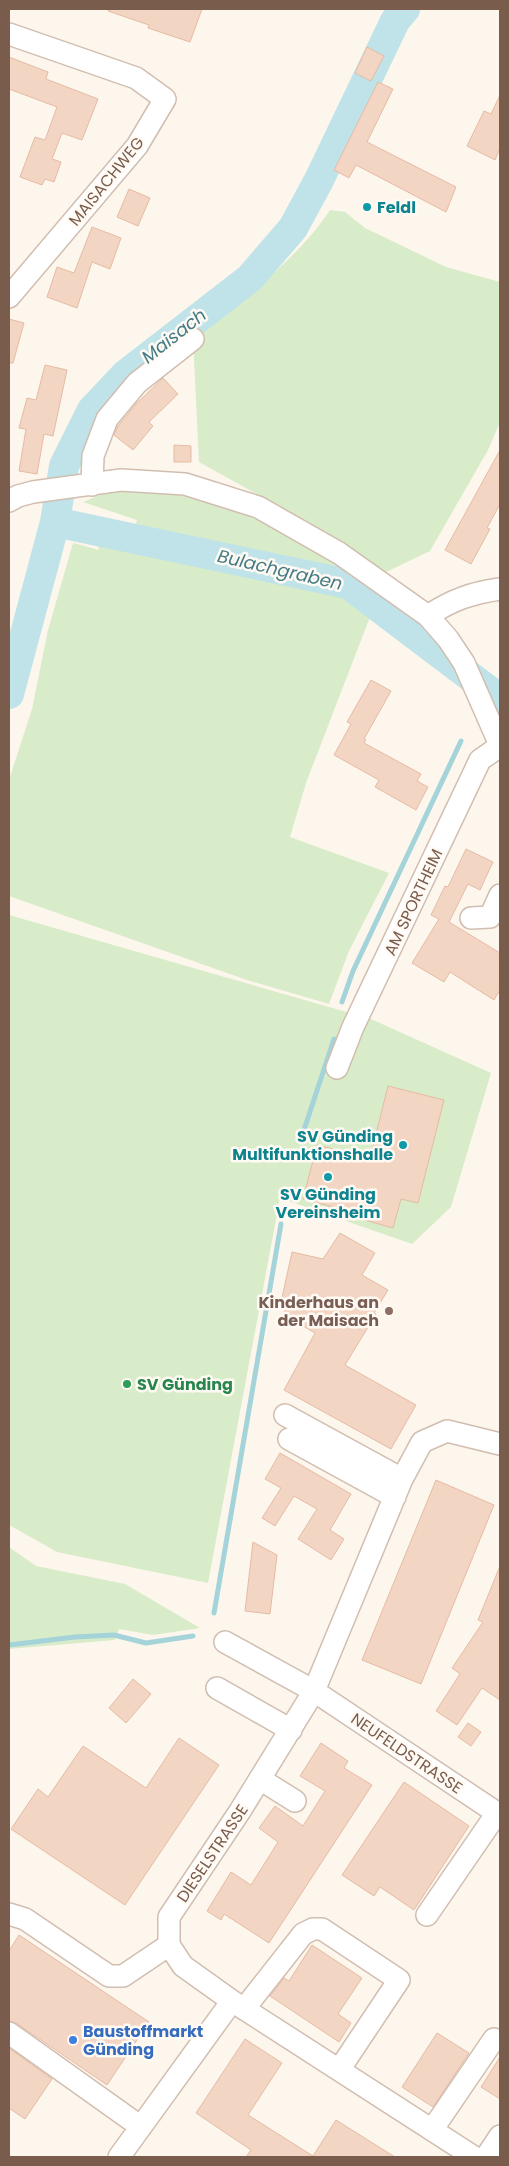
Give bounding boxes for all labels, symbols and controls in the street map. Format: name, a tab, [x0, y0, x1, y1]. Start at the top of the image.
street label: MAISACHWEG	[63, 132, 149, 231]
place label: Feldl	[377, 196, 416, 219]
marker: Feldl	[361, 201, 373, 213]
water label: Maisach	[136, 302, 211, 369]
water label: Bulachgraben	[215, 543, 345, 596]
street label: AM SPORTHEIM	[379, 845, 448, 959]
place label: SV Günding Multifunktionshalle	[232, 1125, 393, 1166]
marker: SV Günding Multifunktionshalle	[397, 1139, 409, 1151]
marker: SV Günding Vereinsheim	[322, 1171, 334, 1183]
place label: SV Günding Vereinsheim	[276, 1183, 381, 1224]
place label: Kinderhaus an der Maisach	[258, 1291, 379, 1332]
marker: Kinderhaus an der Maisach	[383, 1305, 395, 1317]
place label: SV Günding	[137, 1373, 233, 1396]
marker: SV Günding	[121, 1378, 133, 1390]
street label: NEUFELDSTRASSE	[346, 1707, 467, 1799]
street label: DIESELSTRASSE	[171, 1800, 254, 1907]
place label: Baustoffmarkt Günding	[83, 2020, 203, 2061]
marker: Baustoffmarkt Günding	[67, 2034, 79, 2046]

